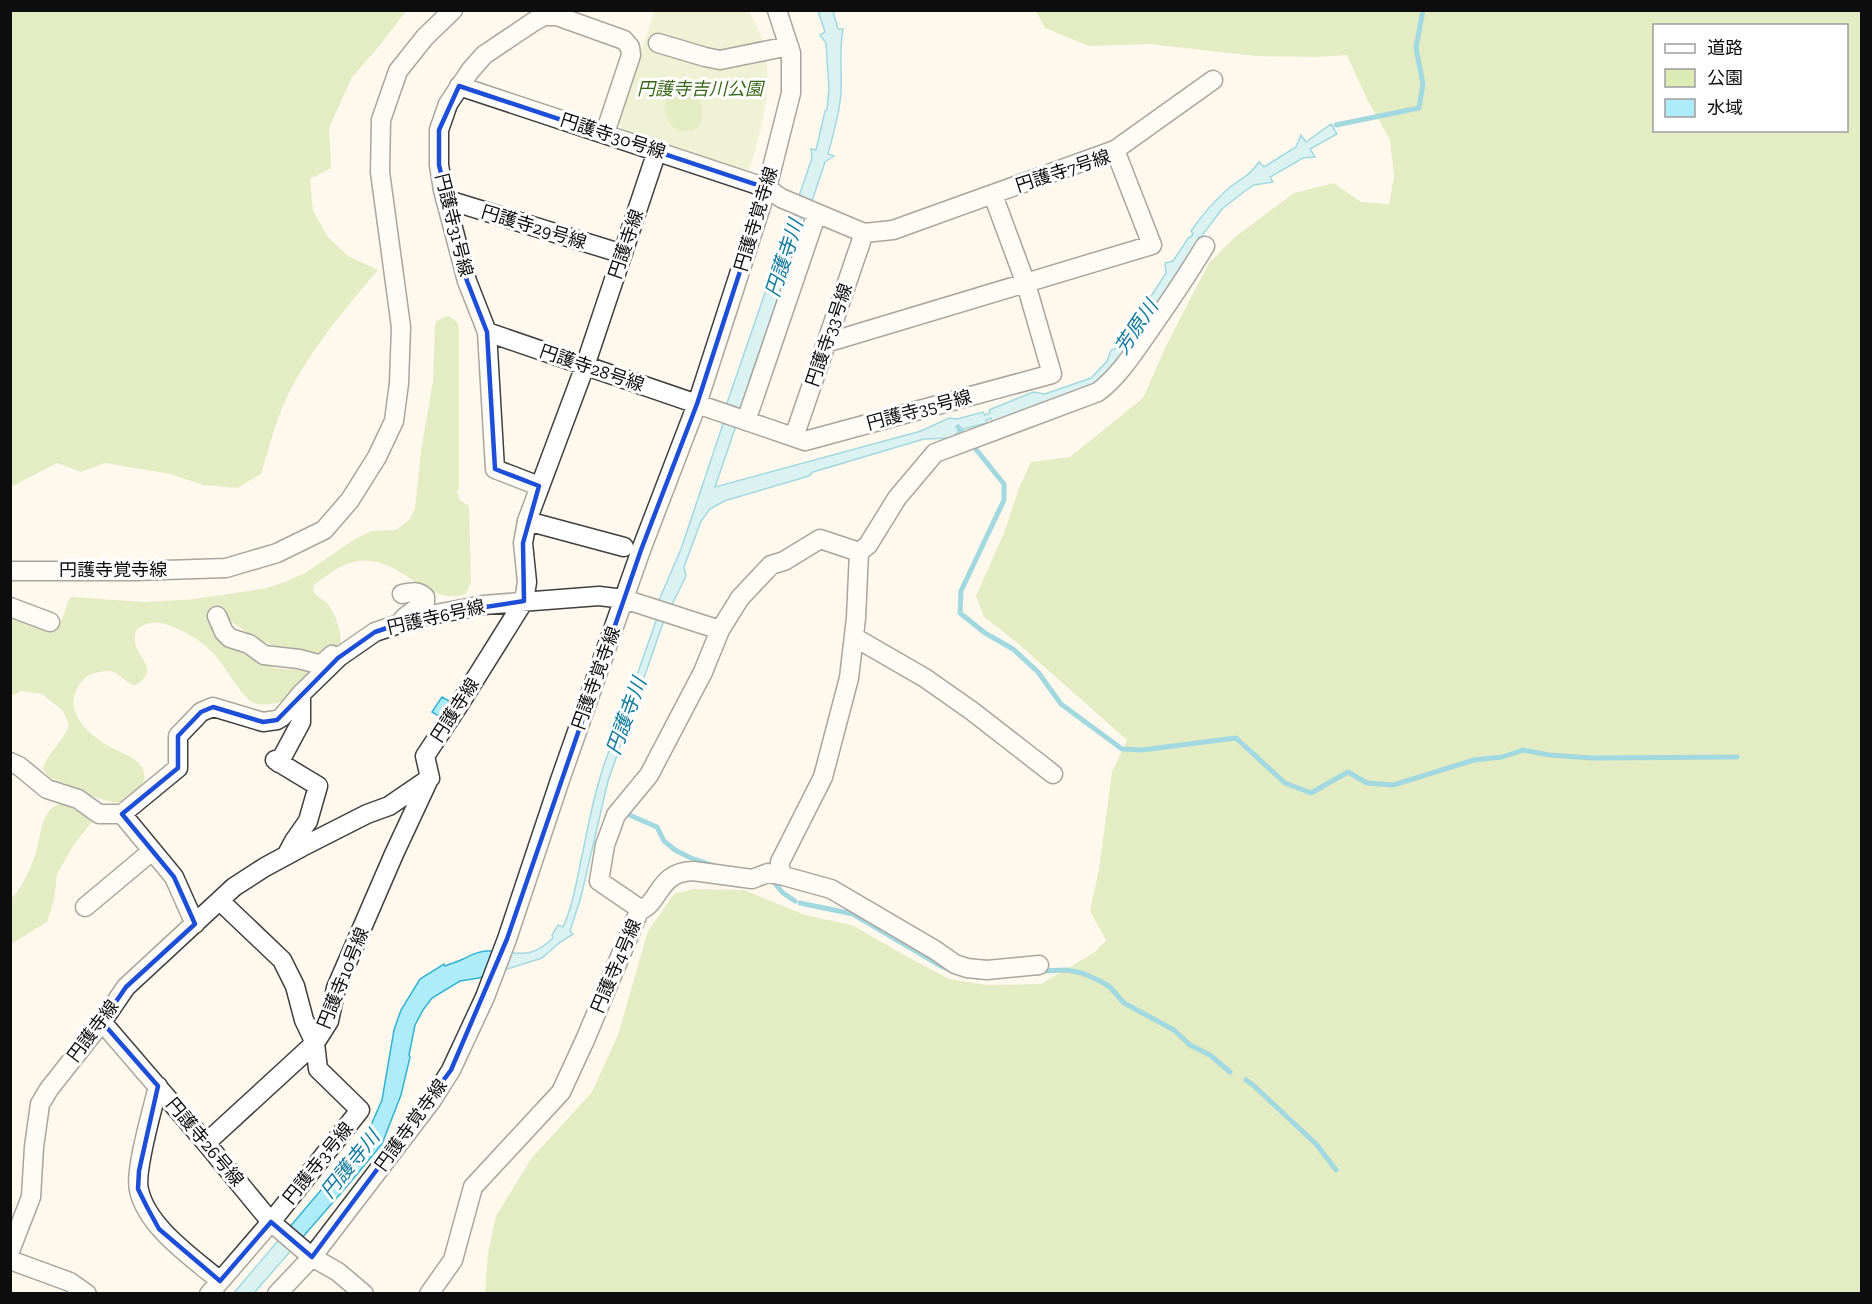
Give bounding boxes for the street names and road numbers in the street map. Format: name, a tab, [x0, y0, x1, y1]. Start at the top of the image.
street label: 円護寺30号線	[558, 109, 668, 163]
street label: 円護寺7号線	[1013, 145, 1113, 197]
street label: 円護寺覚寺線	[730, 164, 782, 274]
street label: 円護寺31号線	[431, 171, 477, 279]
street label: 円護寺29号線	[479, 201, 589, 253]
street label: 円護寺線	[604, 206, 648, 282]
street label: 円護寺33号線	[801, 281, 857, 389]
street label: 円護寺28号線	[537, 340, 647, 396]
street label: 円護寺35号線	[864, 385, 974, 435]
street label: 円護寺覚寺線	[59, 559, 167, 581]
street label: 円護寺6号線	[385, 595, 487, 639]
street label: 円護寺覚寺線	[567, 623, 625, 733]
street label: 円護寺線	[426, 674, 484, 746]
street label: 円護寺4号線	[586, 916, 646, 1016]
street label: 円護寺10号線	[313, 924, 373, 1032]
street label: 円護寺線	[63, 996, 123, 1066]
street label: 円護寺覚寺線	[370, 1075, 452, 1175]
street label: 円護寺26号線	[162, 1093, 248, 1191]
street label: 円護寺3号線	[278, 1118, 358, 1208]

